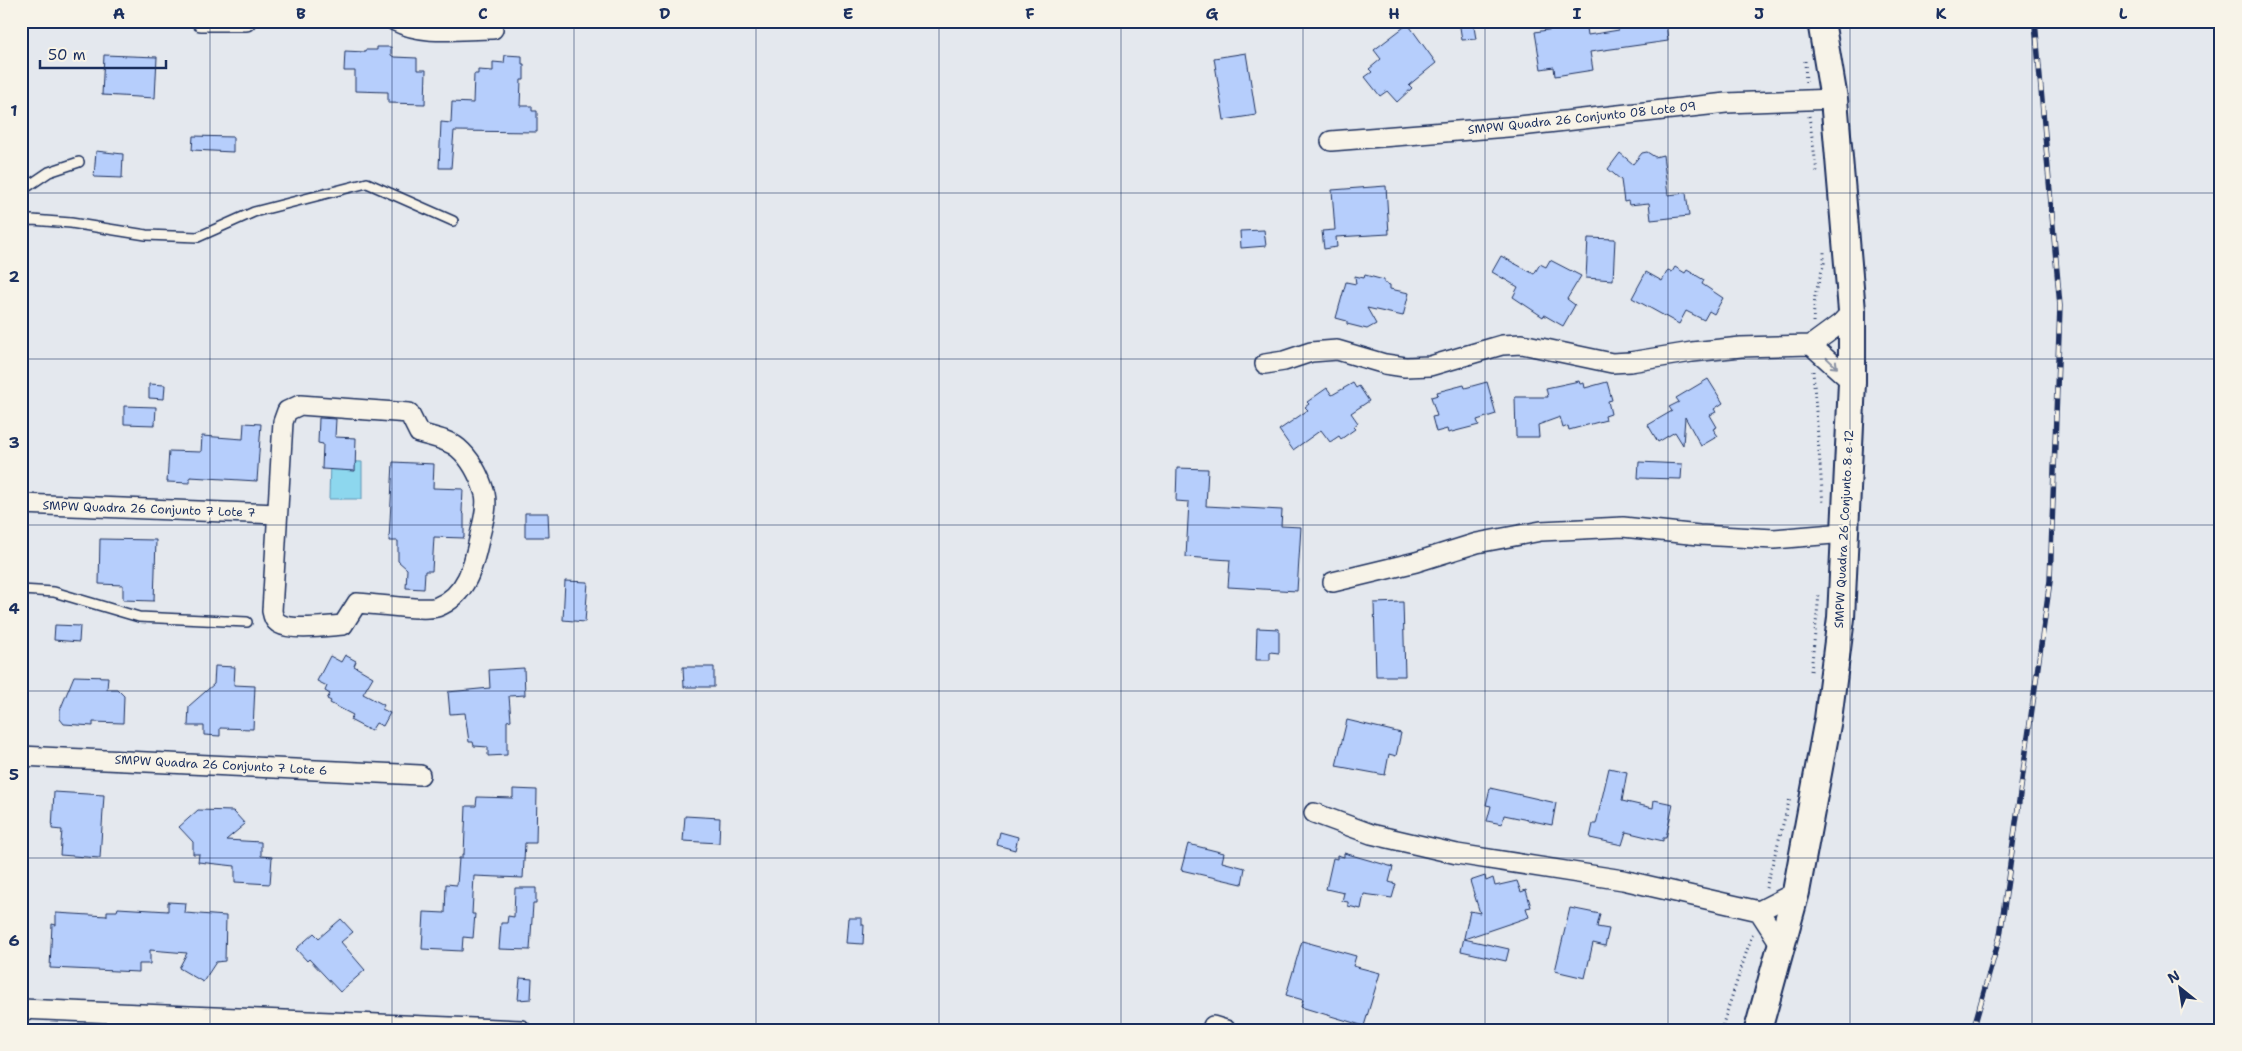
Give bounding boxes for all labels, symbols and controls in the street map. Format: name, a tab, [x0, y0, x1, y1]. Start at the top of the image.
text: A	[113, 3, 125, 24]
text: B	[296, 3, 306, 24]
text: C	[478, 3, 488, 24]
text: D	[659, 3, 671, 24]
text: E	[843, 3, 853, 24]
text: F	[1025, 3, 1035, 24]
text: G	[1206, 3, 1219, 24]
text: H	[1388, 3, 1400, 24]
text: I	[1573, 3, 1582, 24]
text: J	[1754, 3, 1764, 24]
text: K	[1936, 3, 1947, 24]
text: L	[2119, 3, 2128, 24]
scale bar	[40, 38, 166, 70]
text: 50 m	[48, 45, 86, 65]
street label: SMPW Quadra 26 Conjunto 08 Lote 09	[1467, 98, 1697, 138]
text: 1	[10, 100, 18, 121]
text: 2	[8, 266, 20, 287]
one-way arrow	[1826, 357, 1839, 369]
street label: SMPW Quadra 26 Conjunto 8 e 12	[1831, 429, 1857, 629]
text: 3	[8, 432, 20, 453]
street label: SMPW Quadra 26 Conjunto 7 Lote 7	[42, 497, 256, 521]
text: 4	[8, 598, 20, 619]
street label: SMPW Quadra 26 Conjunto 7 Lote 6	[114, 751, 328, 779]
text: 5	[9, 764, 19, 785]
text: 6	[8, 930, 20, 951]
north arrow	[2154, 964, 2204, 1014]
text: N	[2164, 966, 2183, 987]

